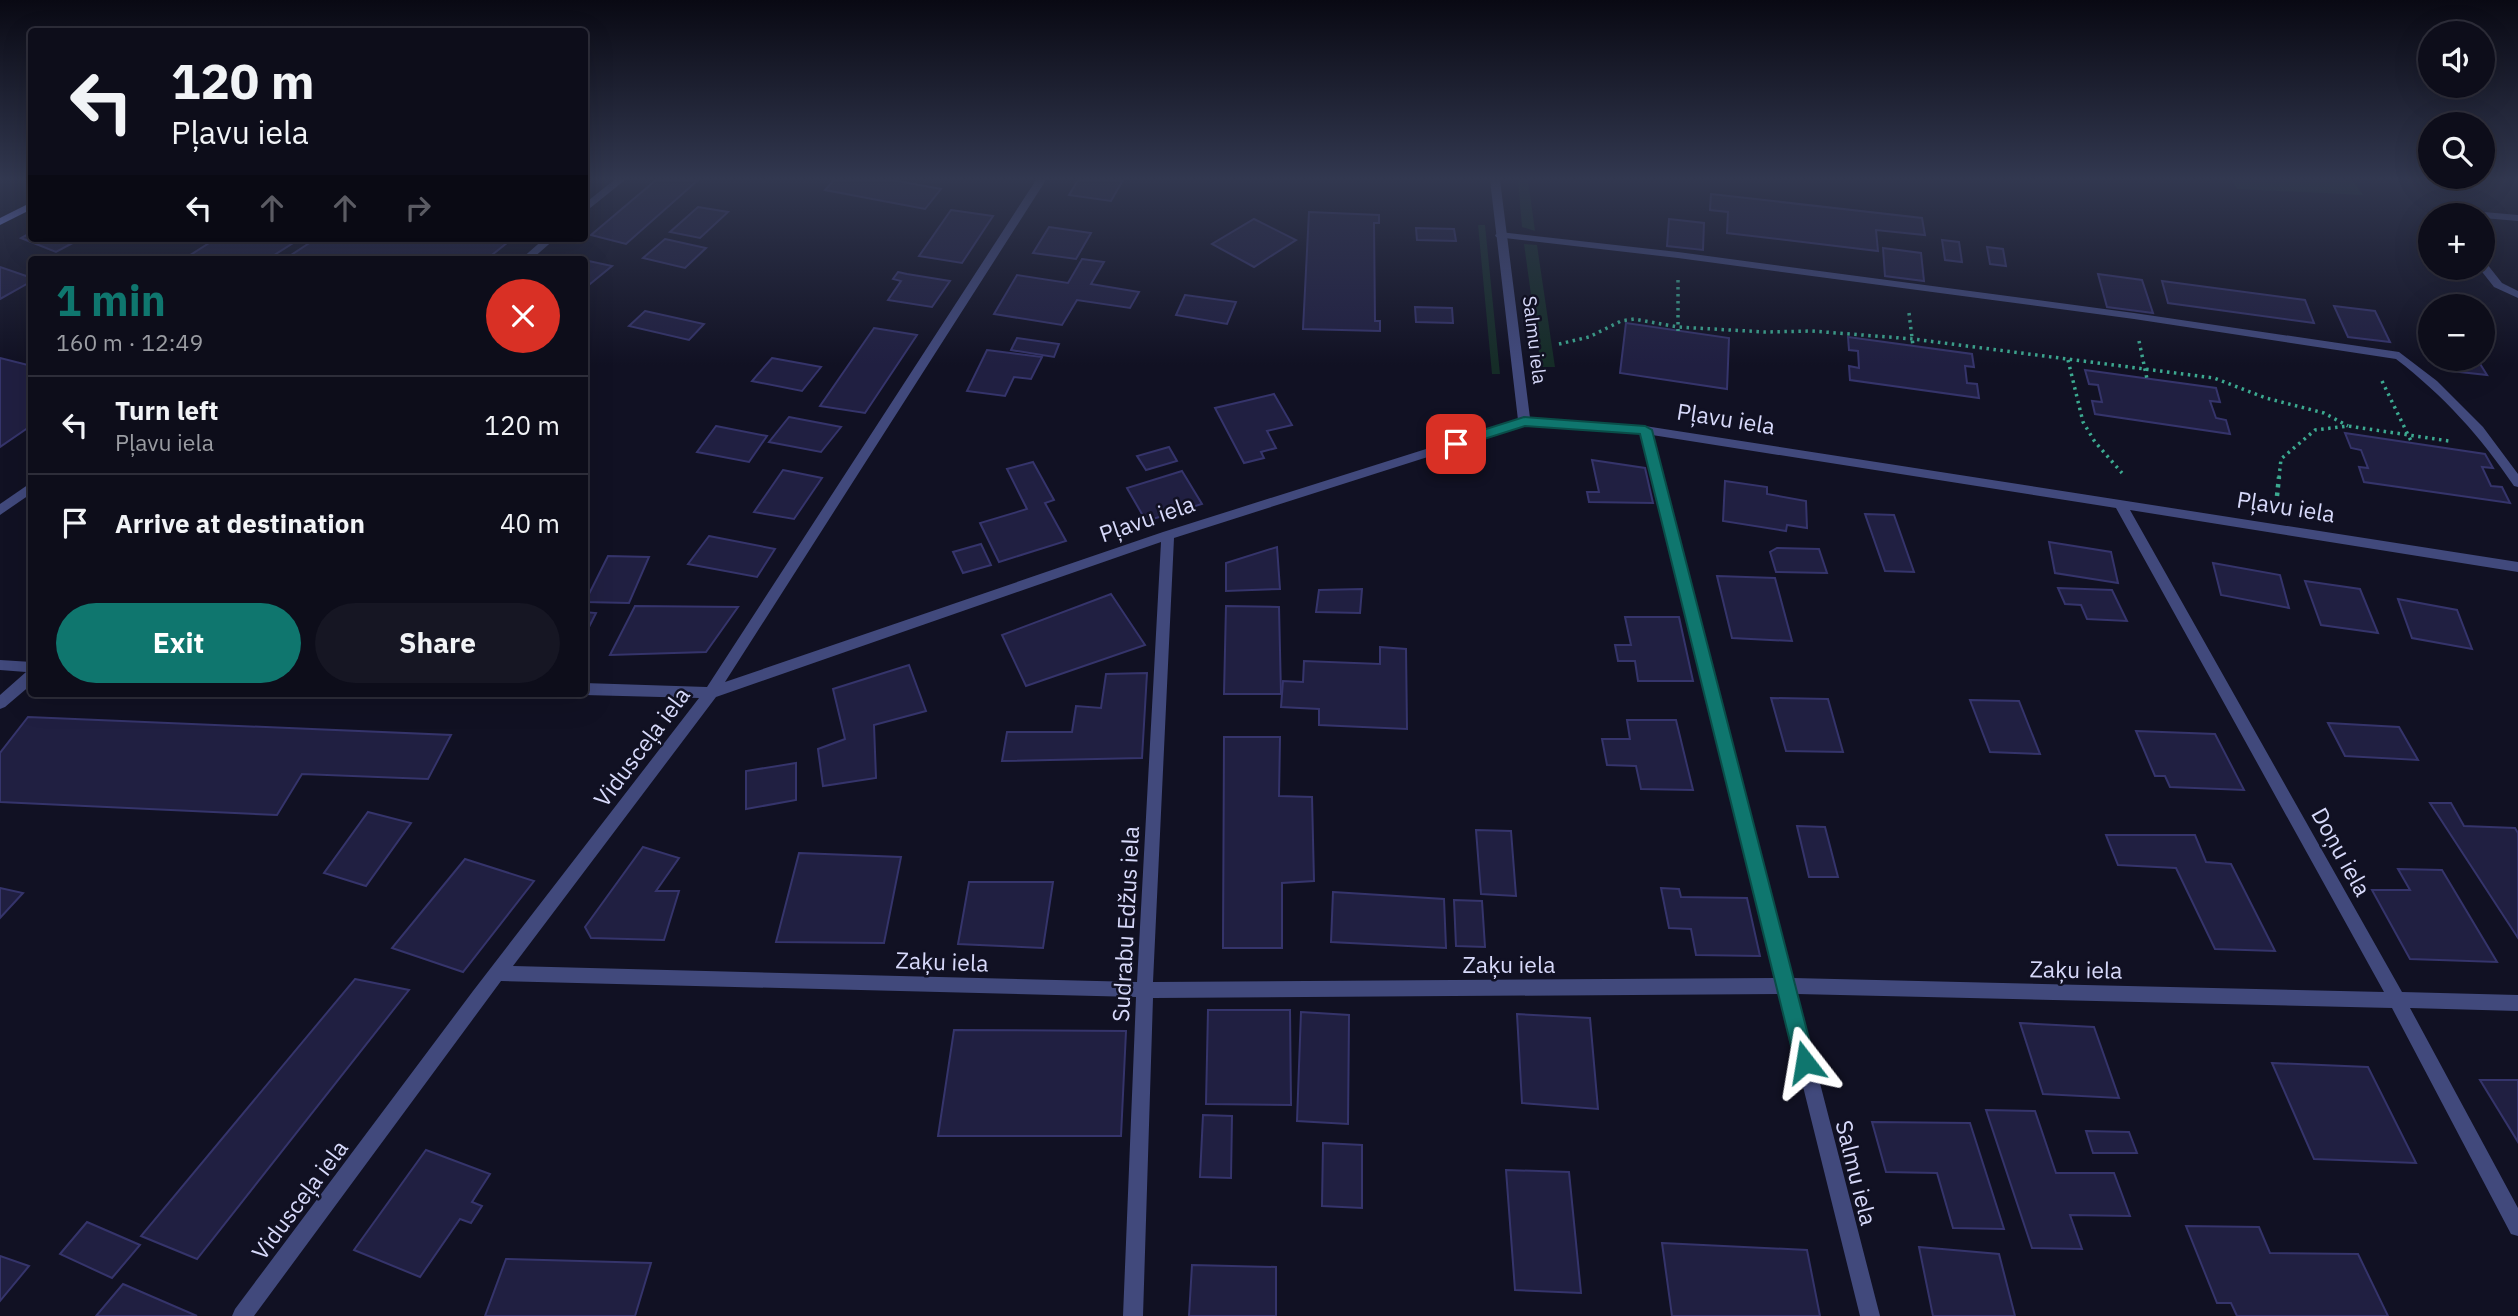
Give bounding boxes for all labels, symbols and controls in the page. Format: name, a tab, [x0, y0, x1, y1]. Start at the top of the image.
map controls	[2418, 21, 2495, 371]
button: sound	[2418, 21, 2495, 98]
text: 120 m	[171, 49, 315, 112]
icon: left	[56, 56, 147, 147]
text: Pļavu iela	[171, 111, 309, 153]
button: search	[2418, 112, 2495, 189]
icon: left	[180, 189, 218, 227]
icon: ahead	[253, 189, 291, 227]
icon: ahead	[326, 189, 364, 227]
icon: right	[399, 189, 437, 227]
button: +	[2418, 203, 2495, 280]
text: 1 min	[56, 273, 166, 328]
button: close	[486, 279, 560, 353]
button: −	[2418, 294, 2495, 371]
street label: Salmu iela	[1518, 295, 1552, 385]
text: 160 m · 12:49	[56, 327, 203, 357]
text: Turn left	[115, 393, 218, 427]
street label: Pļavu iela	[1675, 395, 1777, 441]
icon: left	[56, 406, 94, 444]
text: 120 m	[484, 408, 560, 442]
pin	[1426, 414, 1486, 474]
icon: arrive	[1437, 425, 1475, 463]
text: Pļavu iela	[115, 427, 214, 457]
street label: Pļavu iela	[2235, 483, 2337, 529]
street label: Pļavu iela	[1095, 488, 1198, 548]
icon: arrive	[56, 504, 94, 542]
text: Arrive at destination	[115, 506, 365, 540]
text: 40 m	[500, 506, 560, 540]
button: Exit	[56, 603, 301, 683]
button: Share	[315, 603, 560, 683]
street label: Vidusceļa iela	[586, 681, 696, 812]
street label: Doņu iela	[2305, 802, 2378, 901]
street label: Sudrabu Edžus iela	[1105, 825, 1145, 1023]
street label: Zaķu iela	[895, 944, 989, 978]
street label: Zaķu iela	[1463, 949, 1555, 979]
street label: Zaķu iela	[2029, 953, 2123, 985]
position arrow	[1768, 1025, 1842, 1099]
street label: Salmu iela	[1829, 1117, 1885, 1228]
street label: Vidusceļa iela	[244, 1134, 354, 1265]

